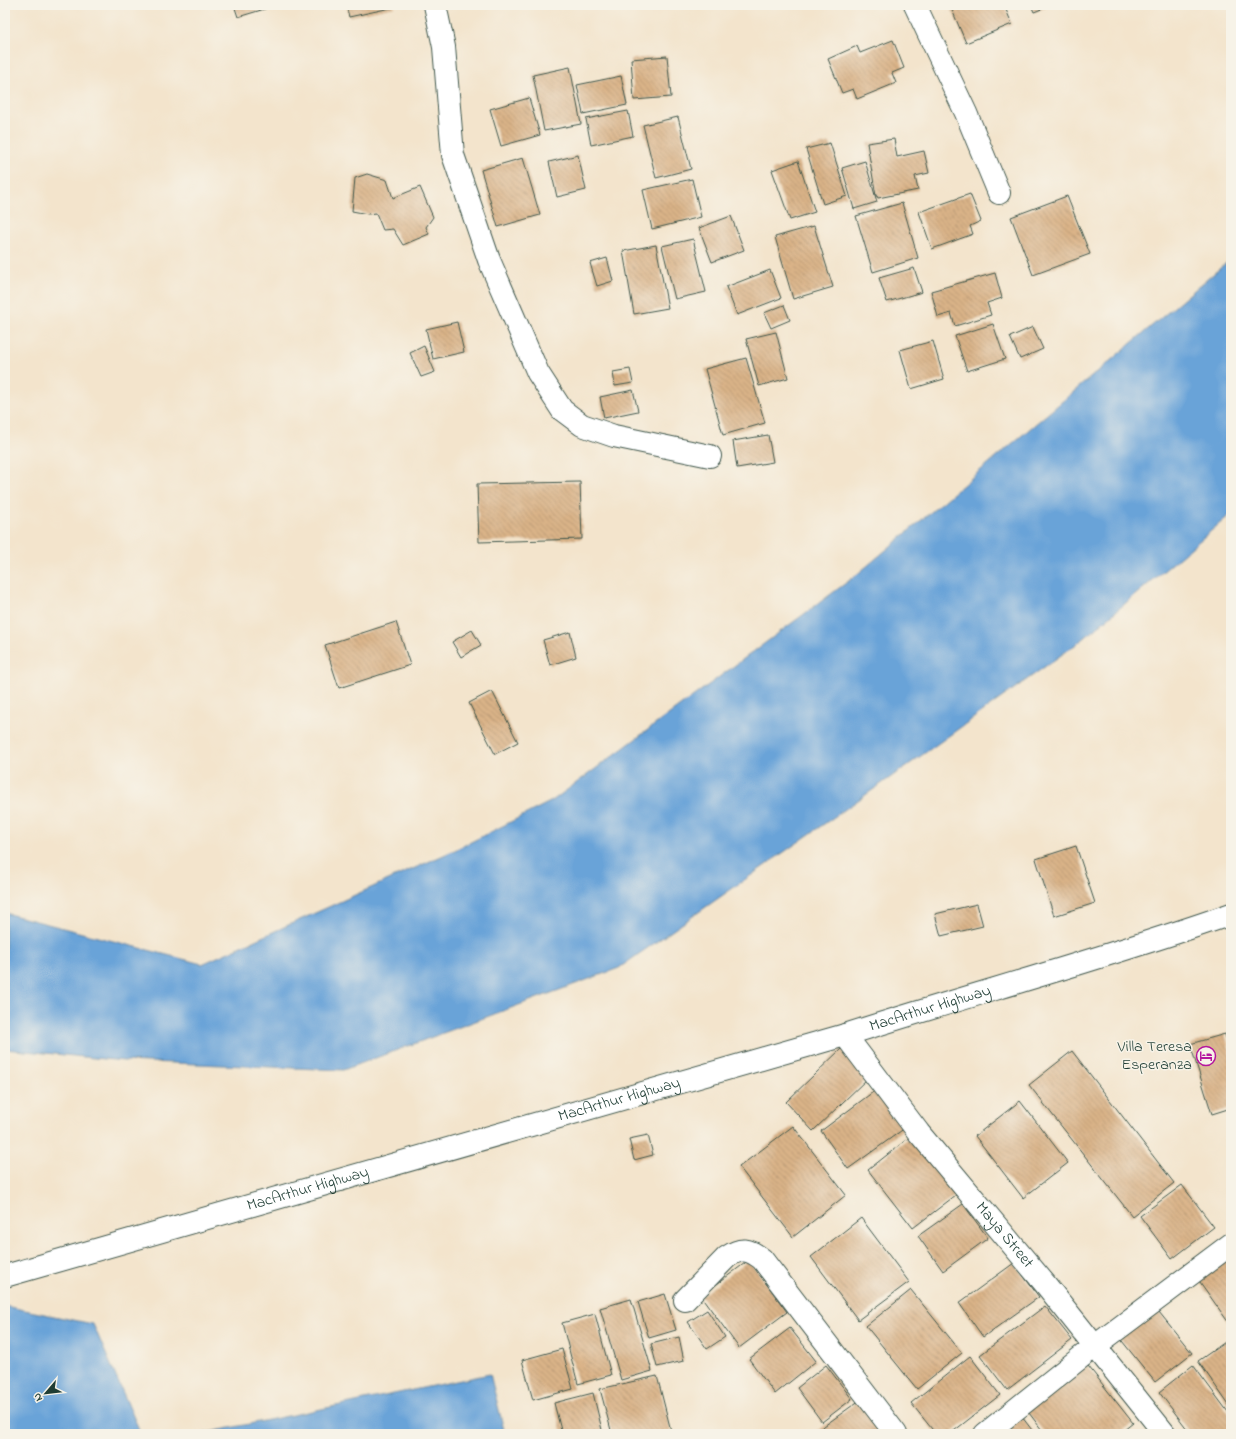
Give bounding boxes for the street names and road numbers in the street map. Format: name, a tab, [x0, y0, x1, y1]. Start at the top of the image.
street label: MacArthur Highway	[866, 979, 994, 1039]
street label: MacArthur Highway	[555, 1071, 683, 1129]
street label: MacArthur Highway	[244, 1160, 372, 1218]
street label: Maya Street	[969, 1197, 1040, 1274]

